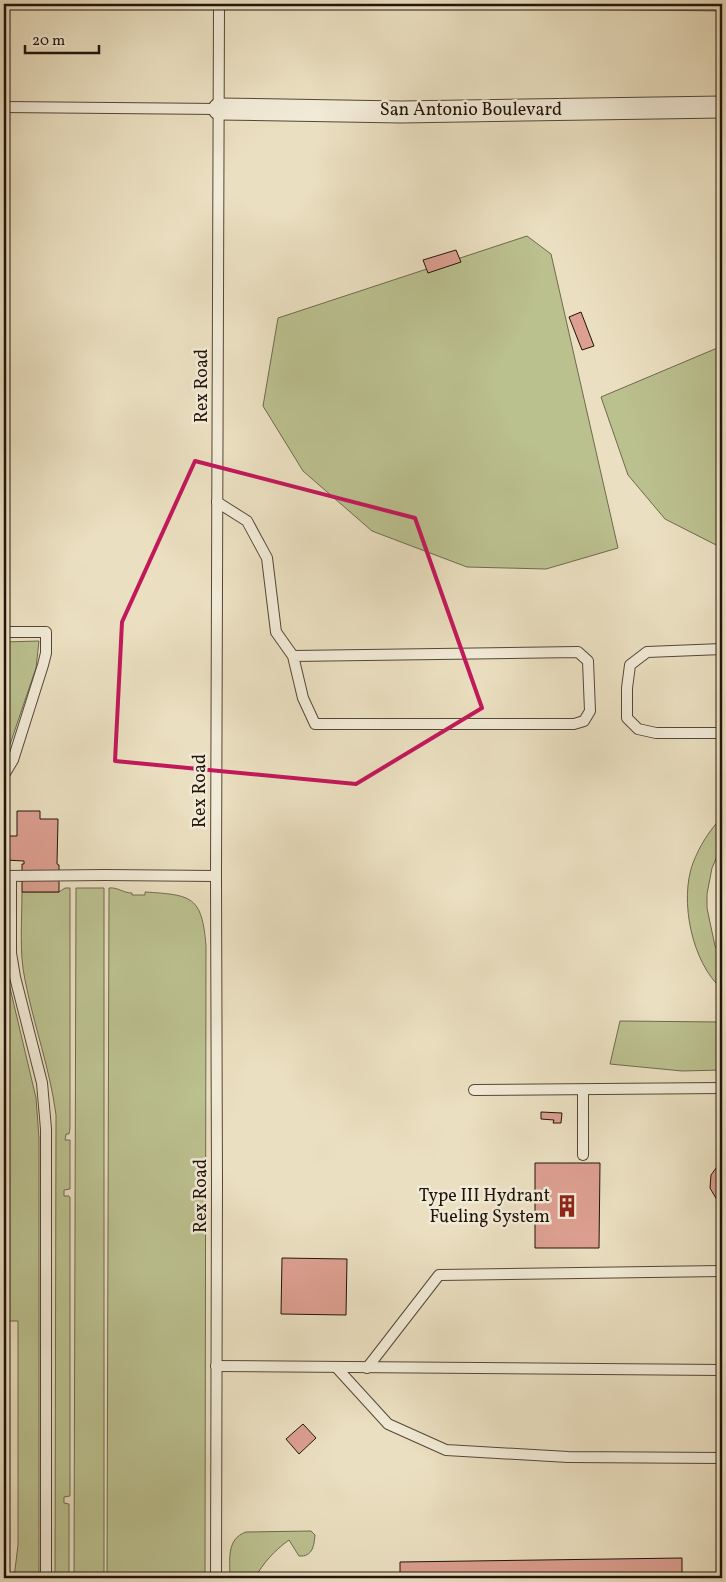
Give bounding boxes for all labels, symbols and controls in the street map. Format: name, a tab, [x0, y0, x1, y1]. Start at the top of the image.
scale bar	[25, 22, 99, 54]
text: 20 m	[32, 31, 65, 52]
street label: San Antonio Boulevard	[380, 98, 562, 123]
street label: Rex Road	[190, 349, 215, 423]
street label: Rex Road	[188, 754, 213, 828]
street label: Rex Road	[189, 1159, 214, 1233]
place label: Type III Hydrant Fueling System	[419, 1184, 550, 1230]
building icon: Type III Hydrant Fueling System	[554, 1193, 580, 1219]

